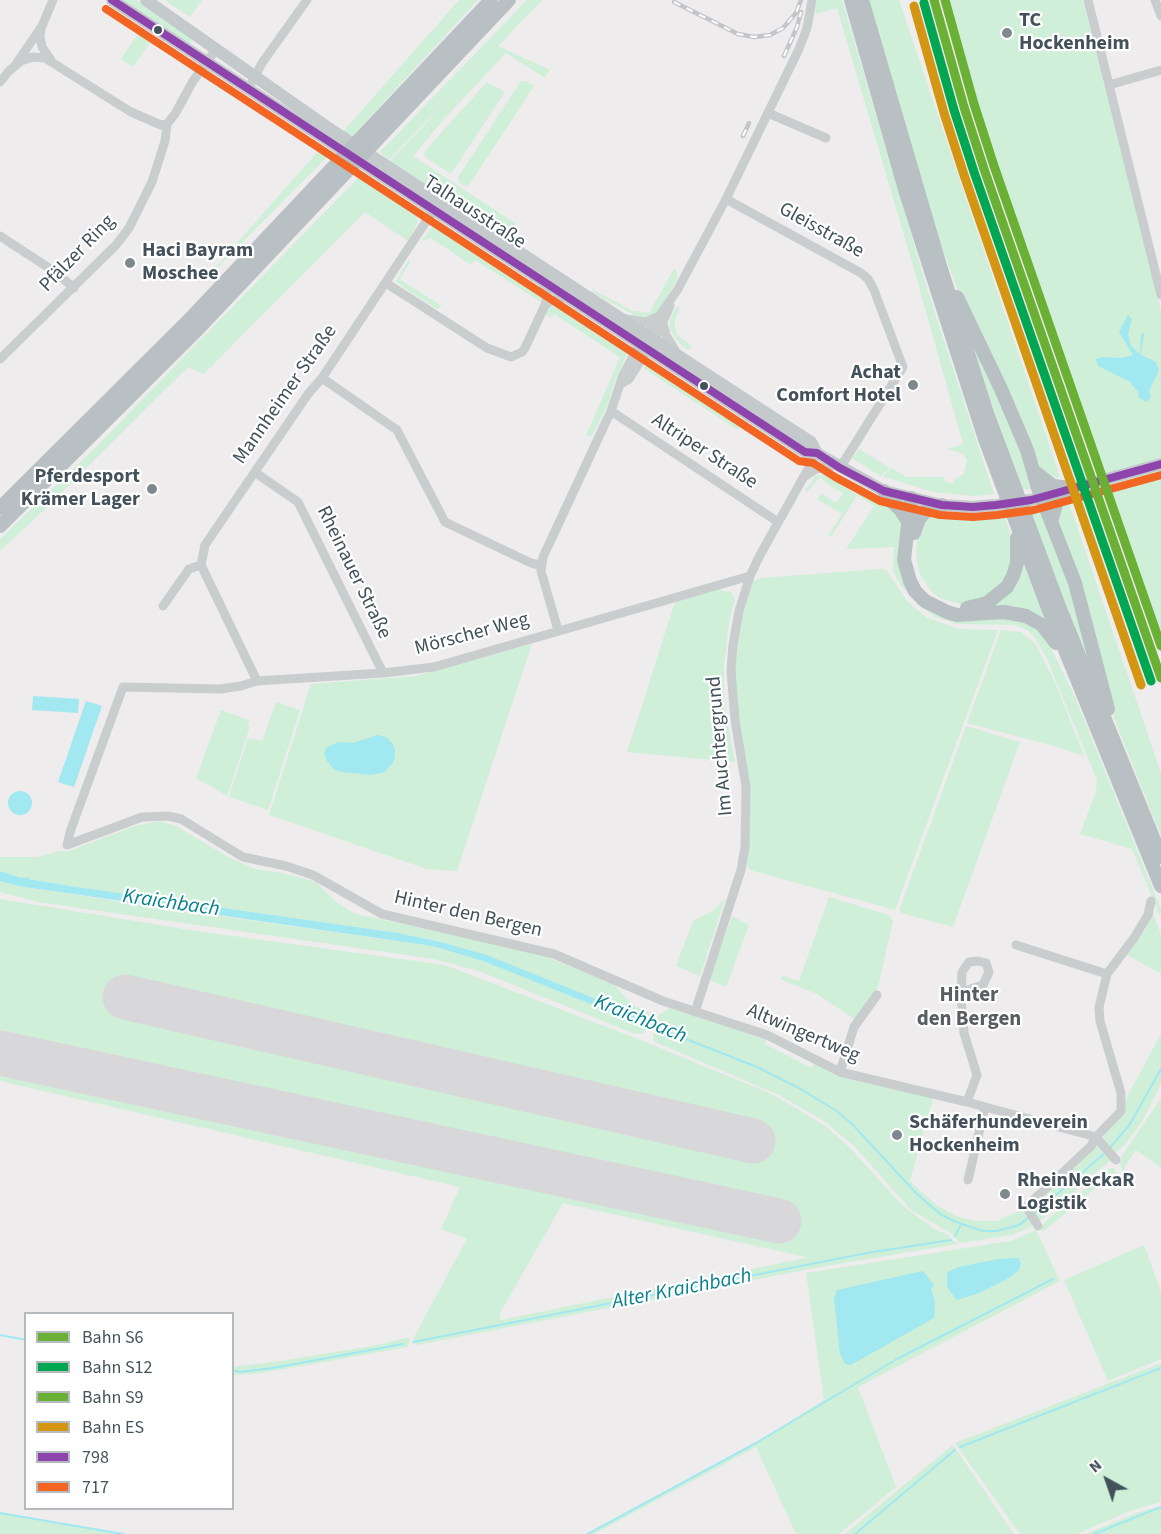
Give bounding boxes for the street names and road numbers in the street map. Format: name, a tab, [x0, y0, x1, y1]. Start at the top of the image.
street label: Talhausstraße	[418, 171, 530, 255]
street label: Gleisstraße	[774, 198, 868, 264]
street label: Pfälzer Ring	[35, 210, 121, 298]
street label: Mannheimer Straße	[229, 321, 343, 469]
street label: Altriper Straße	[647, 409, 761, 495]
street label: Rheinauer Straße	[310, 503, 396, 643]
street label: Mörscher Weg	[412, 608, 532, 662]
street label: Im Auchtergrund	[703, 675, 739, 817]
street label: Hinter den Bergen	[392, 886, 544, 944]
street label: Altwingertweg	[743, 999, 863, 1069]

